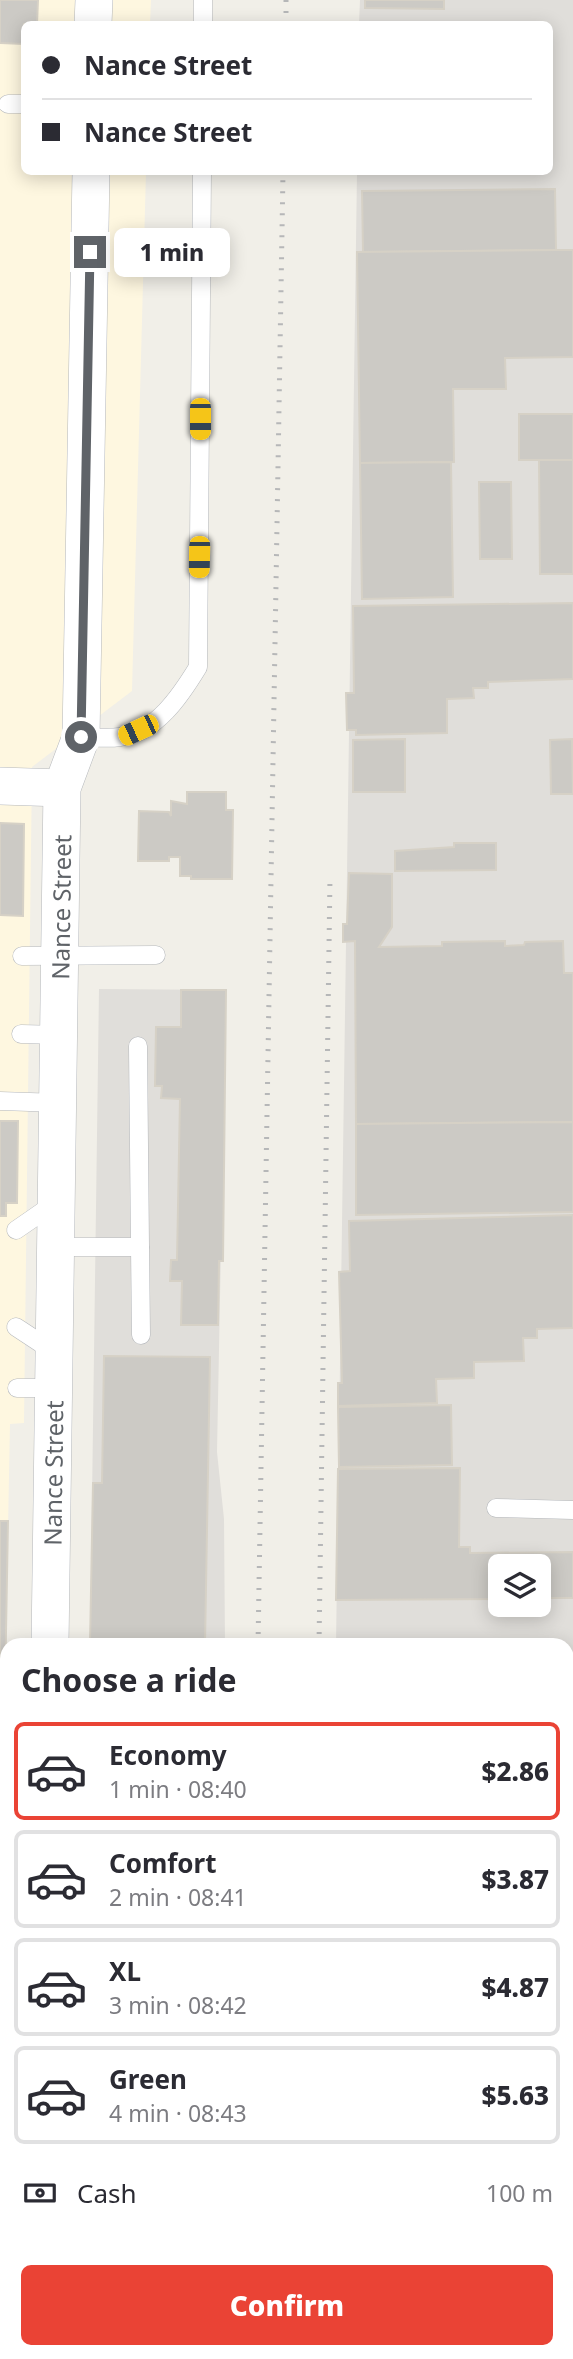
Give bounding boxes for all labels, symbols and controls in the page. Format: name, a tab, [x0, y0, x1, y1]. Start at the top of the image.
text: Nance Street	[84, 47, 252, 83]
text: Nance Street	[84, 114, 252, 150]
callout: 1 min	[114, 228, 230, 276]
route end	[74, 236, 106, 268]
text: 1 min	[140, 236, 204, 268]
car	[190, 398, 211, 440]
car	[189, 536, 210, 578]
car	[115, 712, 162, 748]
route start	[65, 721, 97, 753]
street label: Nance Street	[43, 834, 78, 980]
street label: Nance Street	[35, 1400, 70, 1546]
map controls	[488, 1554, 551, 1617]
button: layers	[488, 1554, 551, 1617]
text: Choose a ride	[21, 1658, 237, 1701]
text: Economy	[109, 1737, 227, 1773]
icon: car	[25, 1740, 88, 1803]
text: $2.86	[482, 1753, 549, 1789]
text: 1 min · 08:40	[109, 1773, 247, 1805]
text: Comfort	[109, 1845, 217, 1881]
icon: car	[25, 1848, 88, 1911]
text: $3.87	[482, 1861, 549, 1897]
text: 2 min · 08:41	[109, 1881, 247, 1913]
text: XL	[109, 1953, 141, 1989]
icon: car	[25, 1956, 88, 2019]
text: $4.87	[482, 1969, 549, 2005]
text: 3 min · 08:42	[109, 1989, 247, 2021]
text: Green	[109, 2061, 187, 2097]
icon: car	[25, 2064, 88, 2127]
text: $5.63	[482, 2077, 549, 2113]
text: 4 min · 08:43	[109, 2097, 247, 2129]
icon: cash	[21, 2174, 59, 2212]
text: Cash	[77, 2175, 137, 2211]
text: 100 m	[486, 2177, 553, 2209]
button: Confirm	[21, 2265, 553, 2345]

